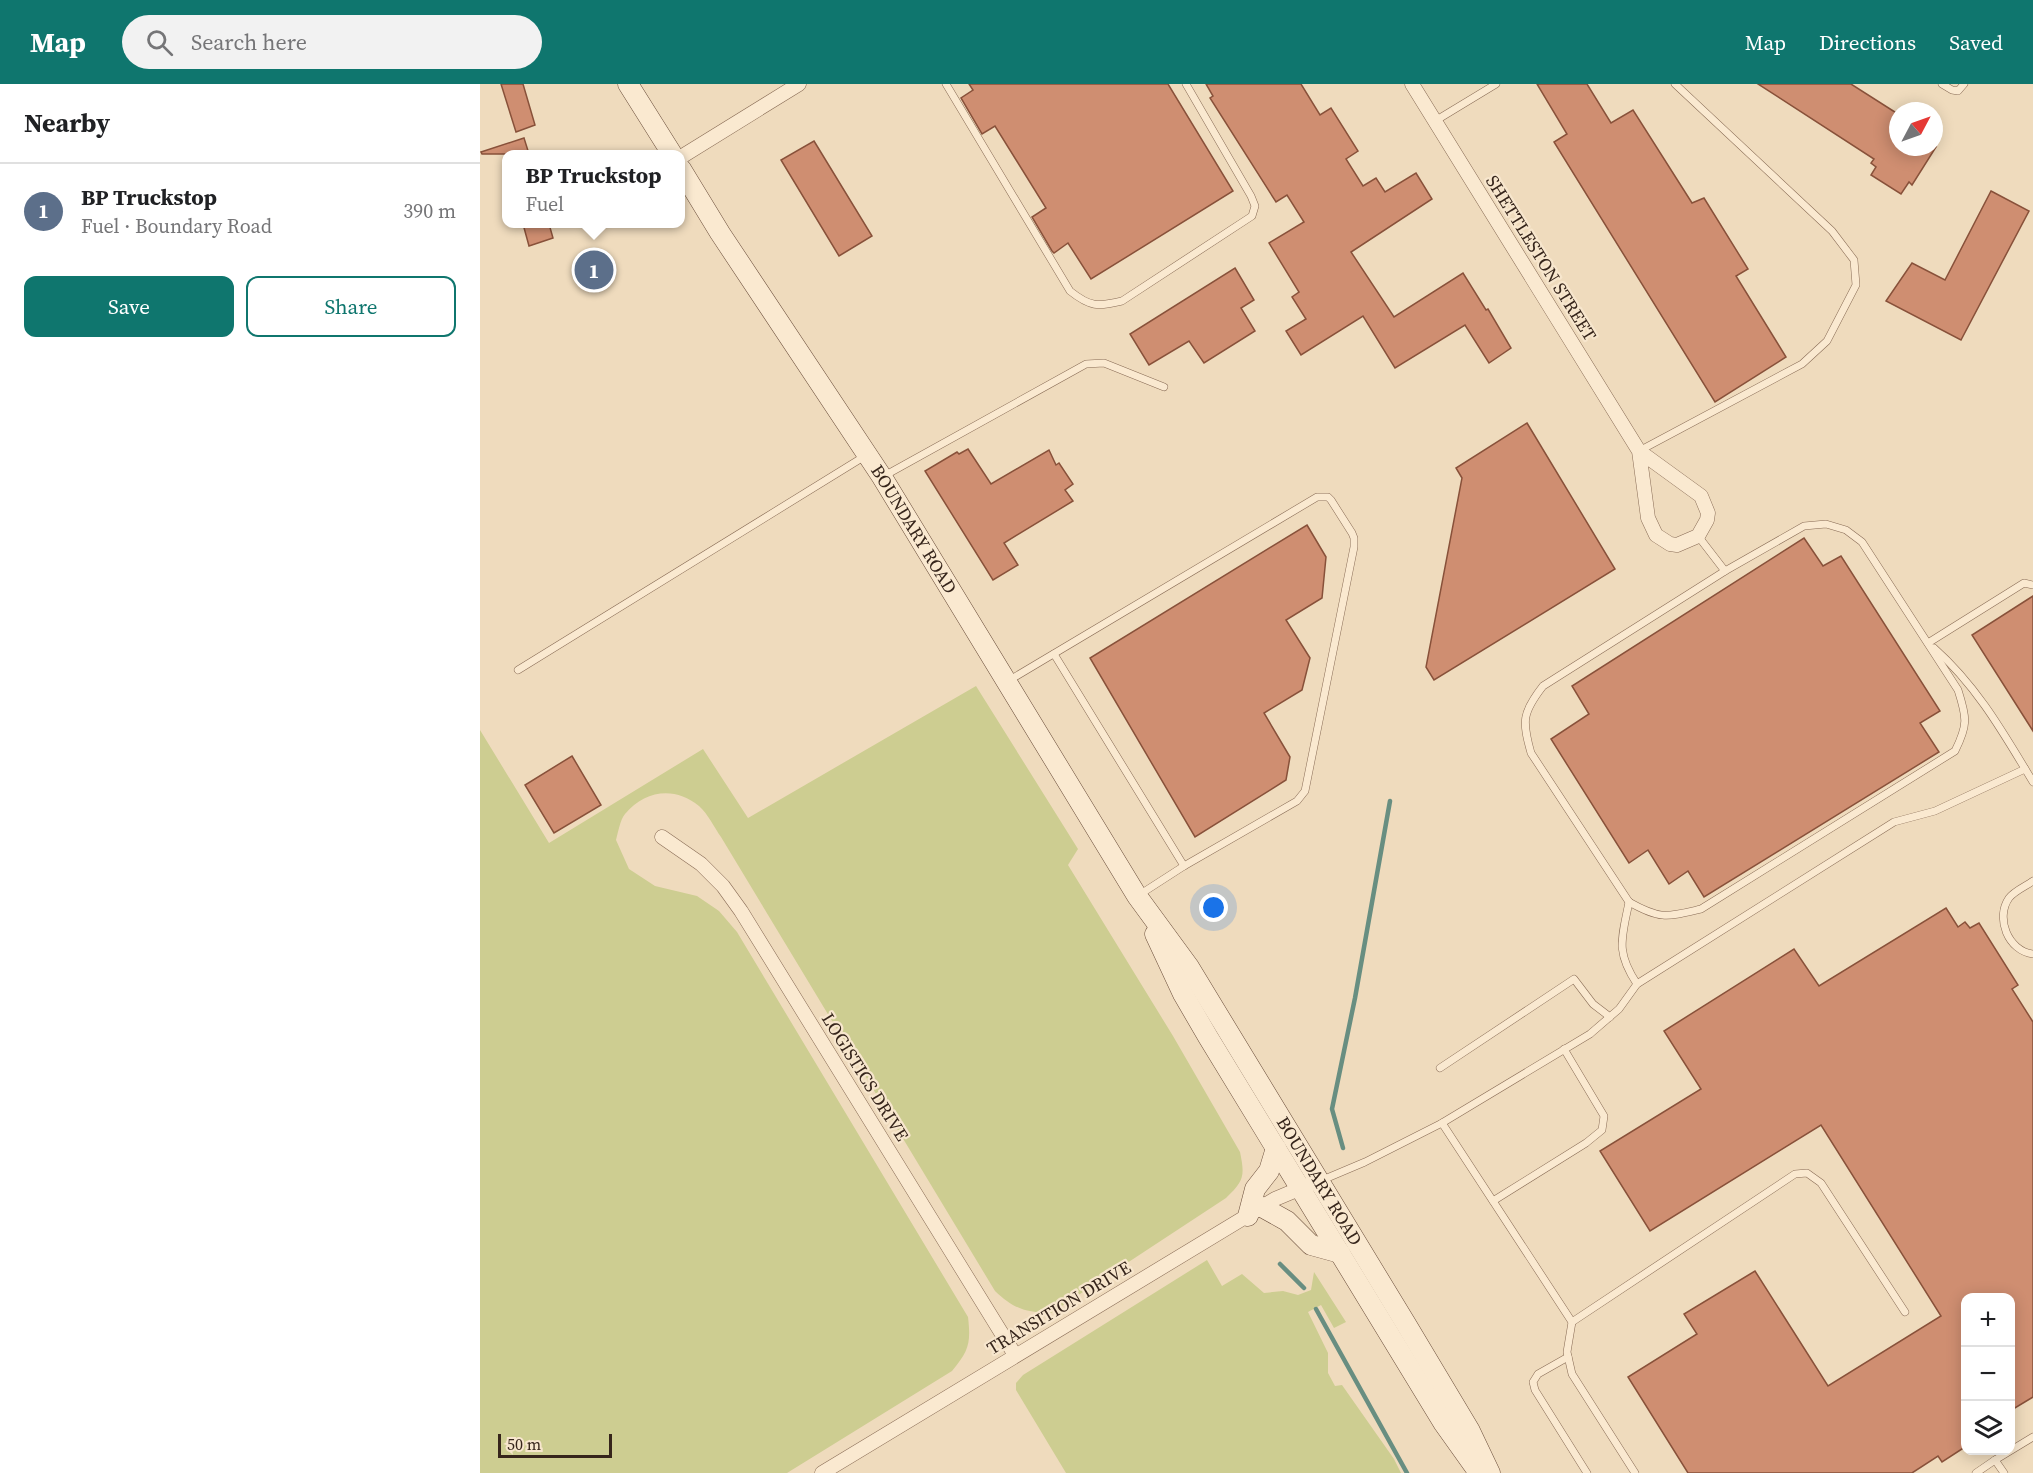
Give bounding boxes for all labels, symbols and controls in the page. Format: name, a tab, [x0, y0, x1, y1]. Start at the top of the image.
search box	[122, 15, 542, 69]
text: Map	[30, 23, 86, 61]
icon: search	[143, 26, 176, 59]
text: Search here	[191, 27, 307, 57]
text: Map	[1745, 28, 1786, 57]
text: Directions	[1819, 28, 1916, 57]
text: Saved	[1949, 28, 2003, 57]
north arrow	[1889, 102, 1943, 156]
text: Nearby	[24, 105, 110, 141]
popup	[502, 150, 685, 228]
text: BP Truckstop	[525, 160, 662, 190]
street label: SHETTLESTON STREET	[1480, 170, 1603, 345]
text: BP Truckstop	[81, 182, 217, 212]
text: Fuel	[525, 190, 564, 218]
text: 1	[38, 197, 49, 225]
text: 390 m	[403, 197, 456, 225]
text: Fuel · Boundary Road	[81, 212, 272, 240]
pin: 1	[574, 248, 614, 292]
button: Save	[24, 276, 234, 337]
button: Share	[246, 276, 456, 337]
street label: BOUNDARY ROAD	[865, 460, 963, 598]
your location	[1199, 893, 1228, 922]
street label: LOGISTICS DRIVE	[816, 1008, 915, 1146]
street label: BOUNDARY ROAD	[1271, 1112, 1368, 1250]
street label: TRANSITION DRIVE	[982, 1255, 1136, 1360]
map controls	[1961, 1293, 2015, 1455]
button: +	[1961, 1293, 2015, 1347]
button: −	[1961, 1347, 2015, 1401]
button: layers	[1961, 1401, 2015, 1455]
scale bar	[498, 1431, 612, 1458]
text: 50 m	[507, 1433, 541, 1455]

